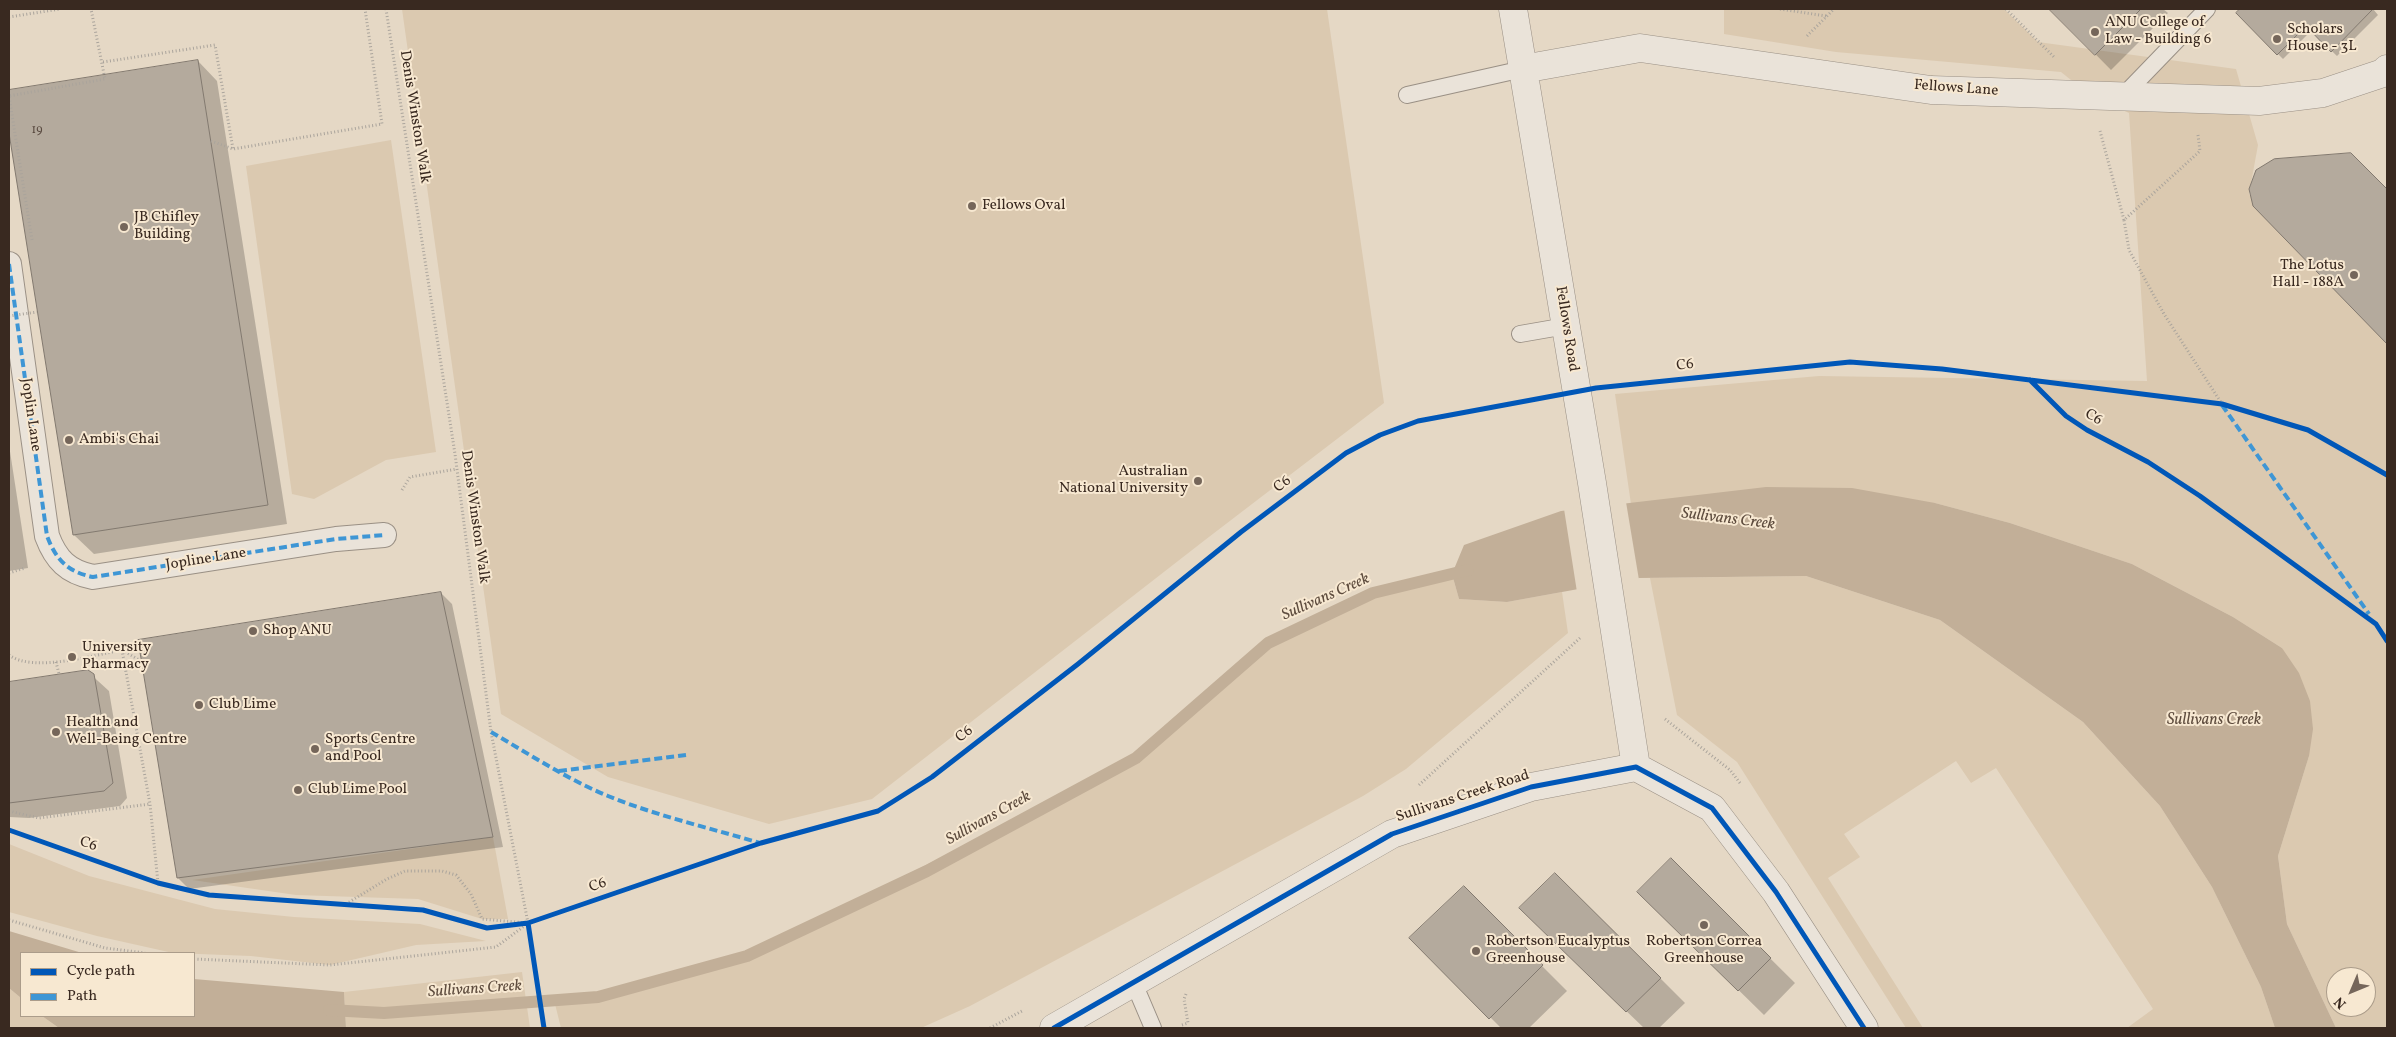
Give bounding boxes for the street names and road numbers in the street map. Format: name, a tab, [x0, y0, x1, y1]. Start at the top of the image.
street label: Denis Winston Walk	[395, 49, 433, 185]
street label: Fellows Lane	[1913, 77, 1999, 101]
street label: Fellows Road	[1550, 285, 1582, 373]
street label: C6	[1675, 356, 1695, 376]
street label: Joplin Lane	[16, 377, 44, 453]
street label: C6	[2081, 406, 2105, 430]
street label: Denis Winston Walk	[456, 449, 492, 585]
street label: C6	[1271, 473, 1295, 497]
street label: Jopline Lane	[164, 545, 248, 575]
street label: C6	[953, 723, 977, 747]
street label: Sullivans Creek Road	[1394, 767, 1532, 827]
street label: C6	[77, 834, 99, 856]
street label: C6	[587, 875, 609, 897]

